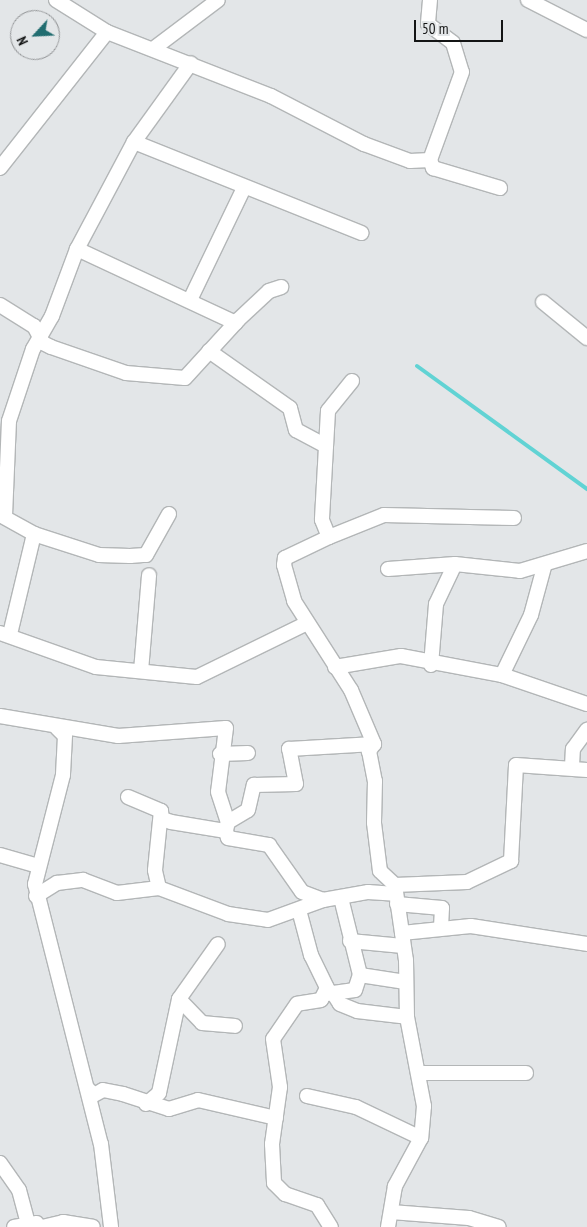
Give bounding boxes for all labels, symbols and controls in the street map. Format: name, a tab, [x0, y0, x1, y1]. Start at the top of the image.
north arrow	[10, 10, 60, 60]
scale bar	[417, 10, 506, 42]
text: 50 m	[422, 19, 448, 38]
text: N	[13, 34, 32, 48]

